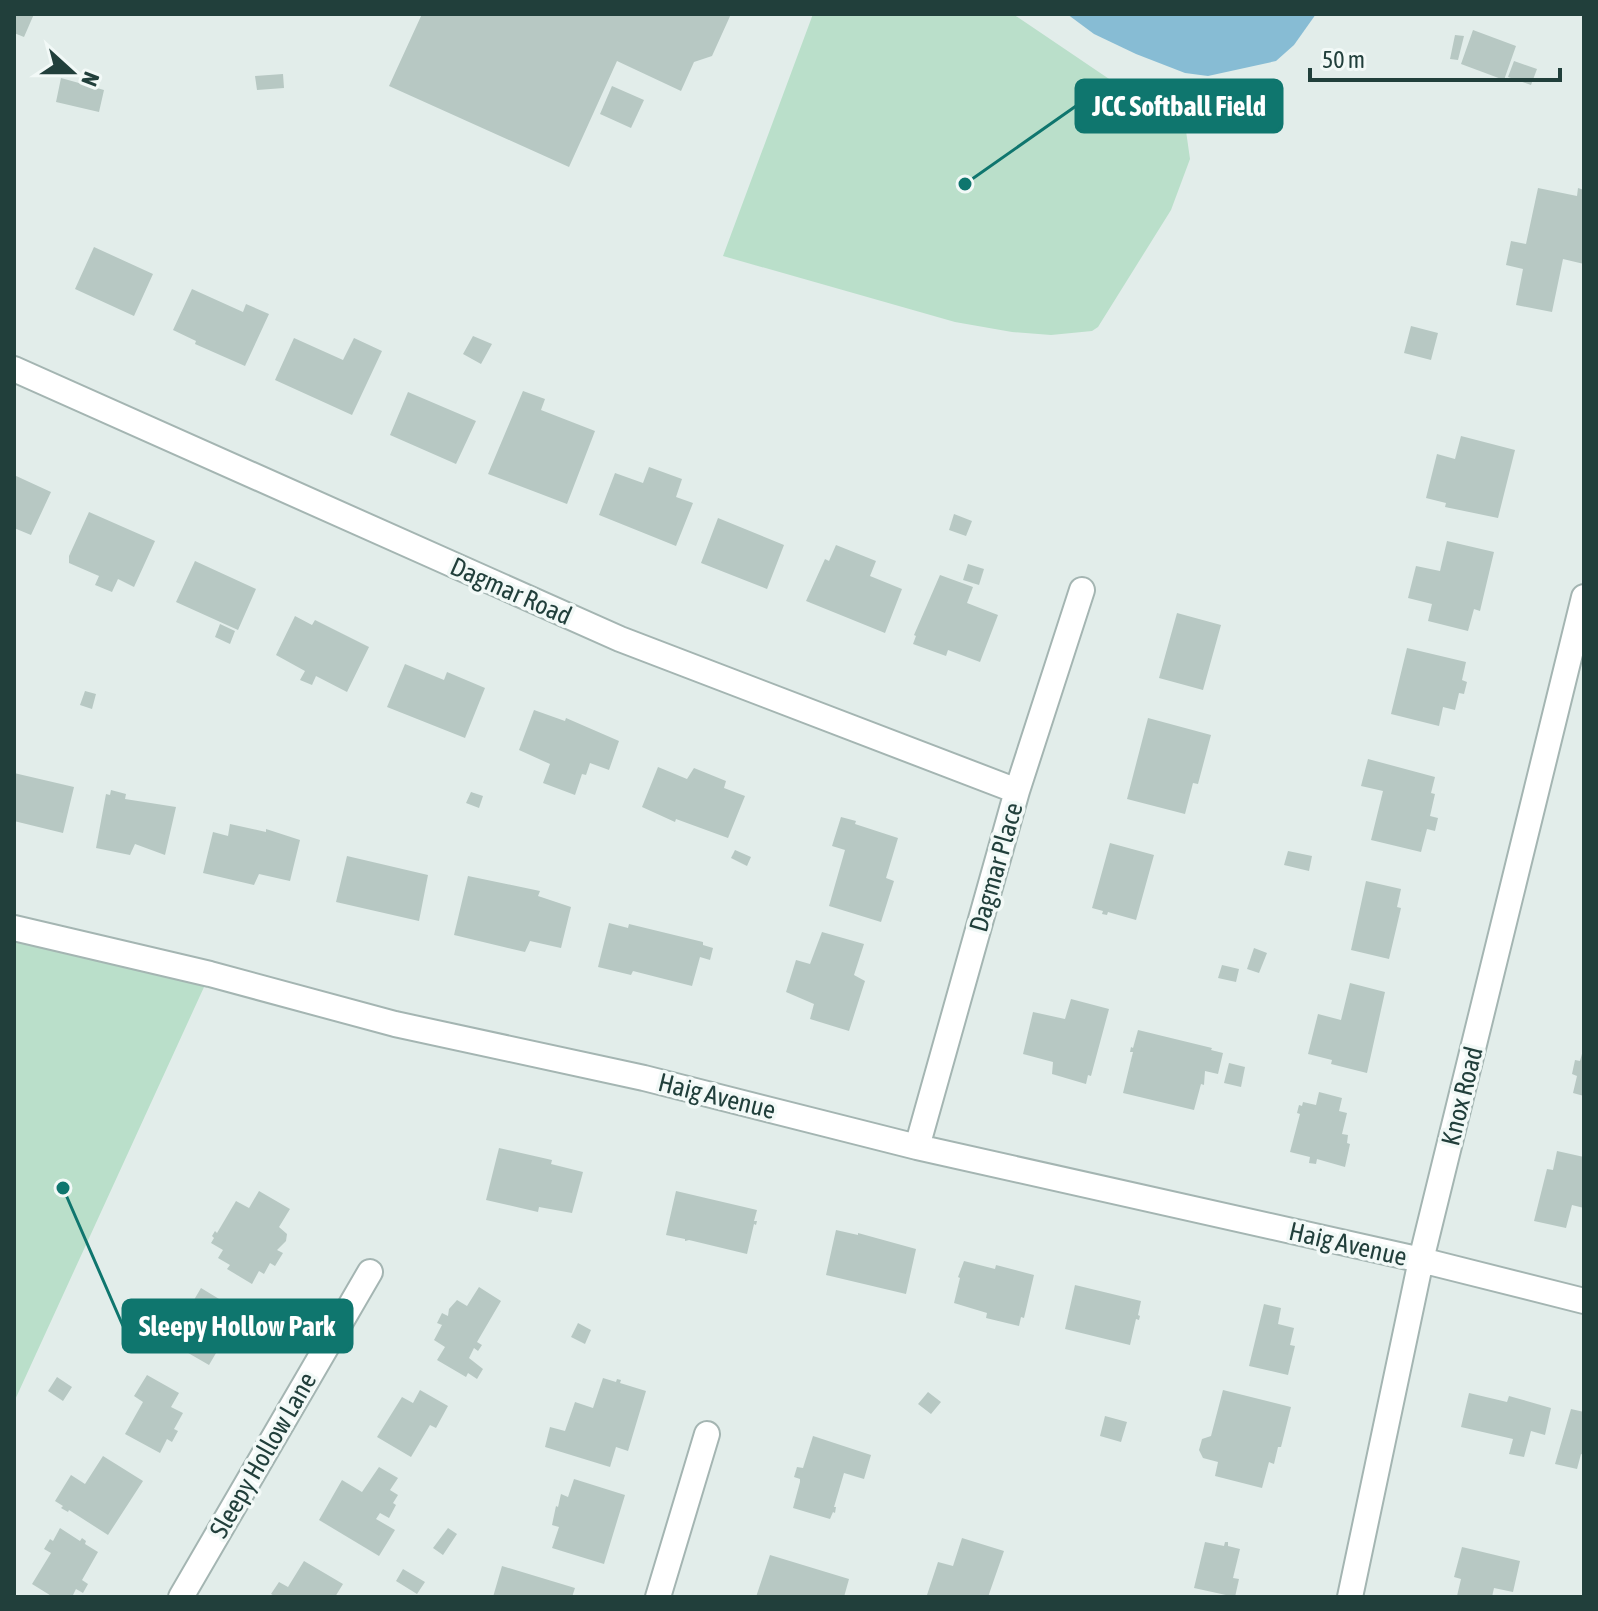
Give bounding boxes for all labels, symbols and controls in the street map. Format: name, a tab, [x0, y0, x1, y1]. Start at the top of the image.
north arrow	[32, 32, 112, 112]
scale bar	[1310, 32, 1560, 82]
text: 50 m	[1322, 46, 1365, 73]
text: N	[76, 68, 105, 90]
callout: JCC Softball Field	[1076, 80, 1282, 132]
text: JCC Softball Field	[1091, 90, 1266, 122]
street label: Dagmar Road	[446, 551, 576, 631]
street label: Dagmar Place	[963, 799, 1029, 935]
street label: Knox Road	[1435, 1043, 1489, 1149]
street label: Haig Avenue	[655, 1067, 779, 1125]
street label: Haig Avenue	[1286, 1216, 1410, 1272]
callout: Sleepy Hollow Park	[123, 1300, 352, 1352]
text: Sleepy Hollow Park	[139, 1310, 336, 1342]
street label: Sleepy Hollow Lane	[204, 1367, 322, 1543]

